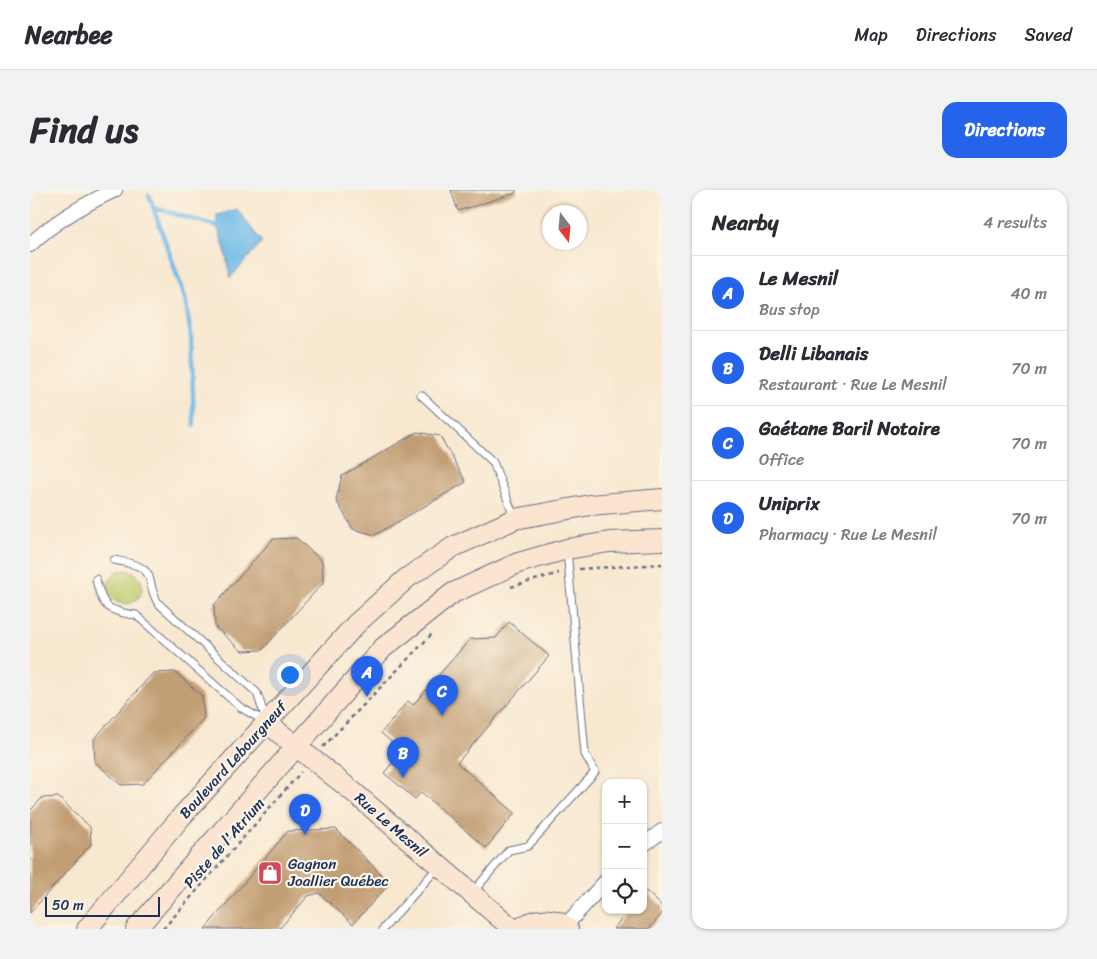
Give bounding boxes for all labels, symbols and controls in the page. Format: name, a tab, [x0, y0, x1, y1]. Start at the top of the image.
text: Nearbee	[25, 14, 113, 56]
text: Map	[855, 19, 888, 51]
text: Directions	[916, 19, 997, 51]
text: Saved	[1025, 19, 1072, 51]
text: Find us	[30, 99, 138, 161]
button: Directions	[942, 102, 1067, 158]
text: Nearby	[712, 204, 778, 242]
north arrow	[542, 205, 587, 250]
text: 4 results	[983, 208, 1047, 237]
text: Le Mesnil	[759, 262, 838, 295]
text: A	[723, 279, 733, 308]
text: 40 m	[1010, 279, 1047, 308]
text: Bus stop	[759, 295, 820, 324]
text: Delli Libanais	[759, 337, 869, 370]
text: B	[723, 354, 733, 383]
text: 70 m	[1011, 354, 1047, 383]
text: Restaurant · Rue Le Mesnil	[759, 370, 947, 399]
text: Gaétane Baril Notaire	[759, 412, 940, 445]
text: C	[723, 429, 733, 458]
text: 70 m	[1011, 429, 1047, 458]
text: Office	[759, 445, 804, 474]
text: Uniprix	[759, 487, 820, 520]
text: D	[723, 504, 733, 533]
text: 70 m	[1011, 504, 1047, 533]
text: Pharmacy · Rue Le Mesnil	[759, 520, 937, 549]
pin: A	[351, 656, 383, 697]
your location	[277, 662, 303, 688]
pin: C	[426, 675, 458, 716]
street label: Boulevard Lebourgneuf	[173, 694, 294, 825]
pin: B	[387, 737, 419, 778]
map controls	[602, 779, 647, 914]
button: +	[602, 779, 647, 824]
street label: Rue Le Mesnil	[348, 786, 434, 865]
street label: Piste de l'Atrium	[177, 791, 271, 894]
pin: D	[289, 794, 321, 835]
button: −	[602, 824, 647, 869]
place label: Gagnon Joallier Québec	[287, 851, 389, 894]
shop icon: Gagnon Joallier Québec	[257, 860, 283, 886]
button: locate	[602, 869, 647, 914]
text: 50 m	[52, 893, 84, 918]
scale bar	[45, 894, 160, 917]

